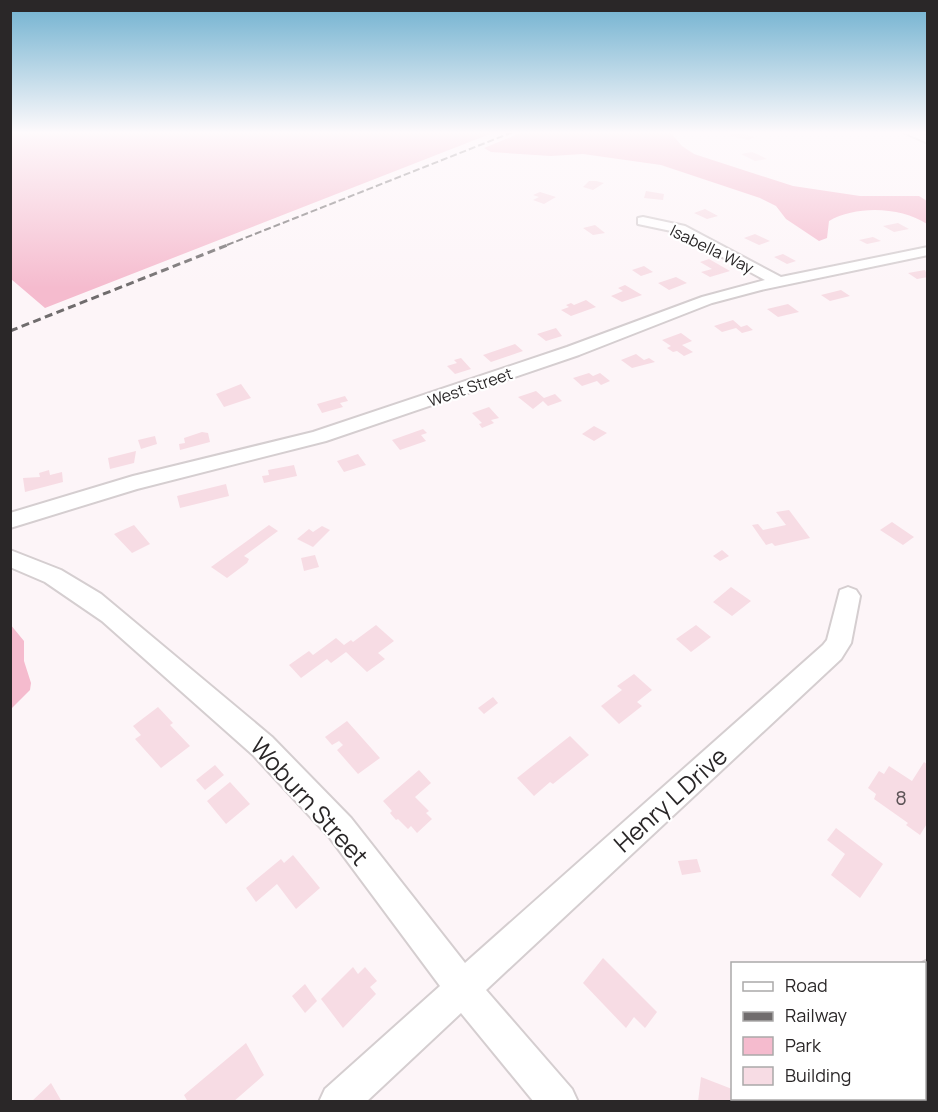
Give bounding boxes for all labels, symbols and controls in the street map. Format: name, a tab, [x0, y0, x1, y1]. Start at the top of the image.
street label: Isabella Way	[667, 219, 758, 279]
street label: West Street	[425, 362, 515, 412]
street label: Woburn Street	[244, 730, 376, 872]
street label: Henry L Drive	[606, 739, 734, 859]
house number: 8	[895, 784, 907, 811]
legend	[731, 962, 926, 1100]
text: Road	[785, 973, 828, 997]
text: Railway	[785, 1003, 847, 1027]
text: Park	[785, 1033, 822, 1057]
text: Building	[785, 1063, 851, 1087]

